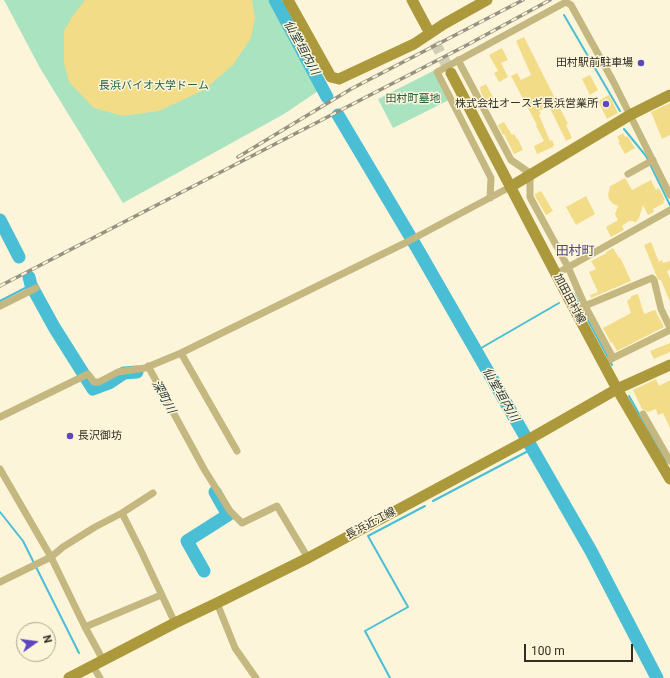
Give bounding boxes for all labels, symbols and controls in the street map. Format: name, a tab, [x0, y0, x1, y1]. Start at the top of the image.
water label: 仙堂垣内川	[280, 18, 322, 78]
place label: 田村駅前駐車場	[556, 56, 633, 70]
marker: 田村駅前駐車場	[636, 58, 646, 68]
park label: 長浜バイオ大学ドーム	[99, 79, 209, 93]
park label: 田村町墓地	[386, 92, 440, 106]
place label: 株式会社オースギ長浜営業所	[455, 97, 598, 111]
marker: 株式会社オースギ長浜営業所	[601, 99, 611, 109]
district label: 田村町	[556, 244, 594, 260]
street label: 加田田村線	[550, 272, 588, 326]
water label: 仙堂垣内川	[479, 365, 521, 425]
water label: 深町川	[148, 378, 178, 416]
place label: 長沢御坊	[78, 429, 122, 443]
marker: 長沢御坊	[65, 431, 75, 441]
street label: 長浜近江線	[344, 505, 398, 543]
north arrow	[16, 622, 56, 662]
text: N	[40, 634, 54, 645]
scale bar	[526, 636, 635, 662]
text: 100 m	[531, 644, 565, 658]

